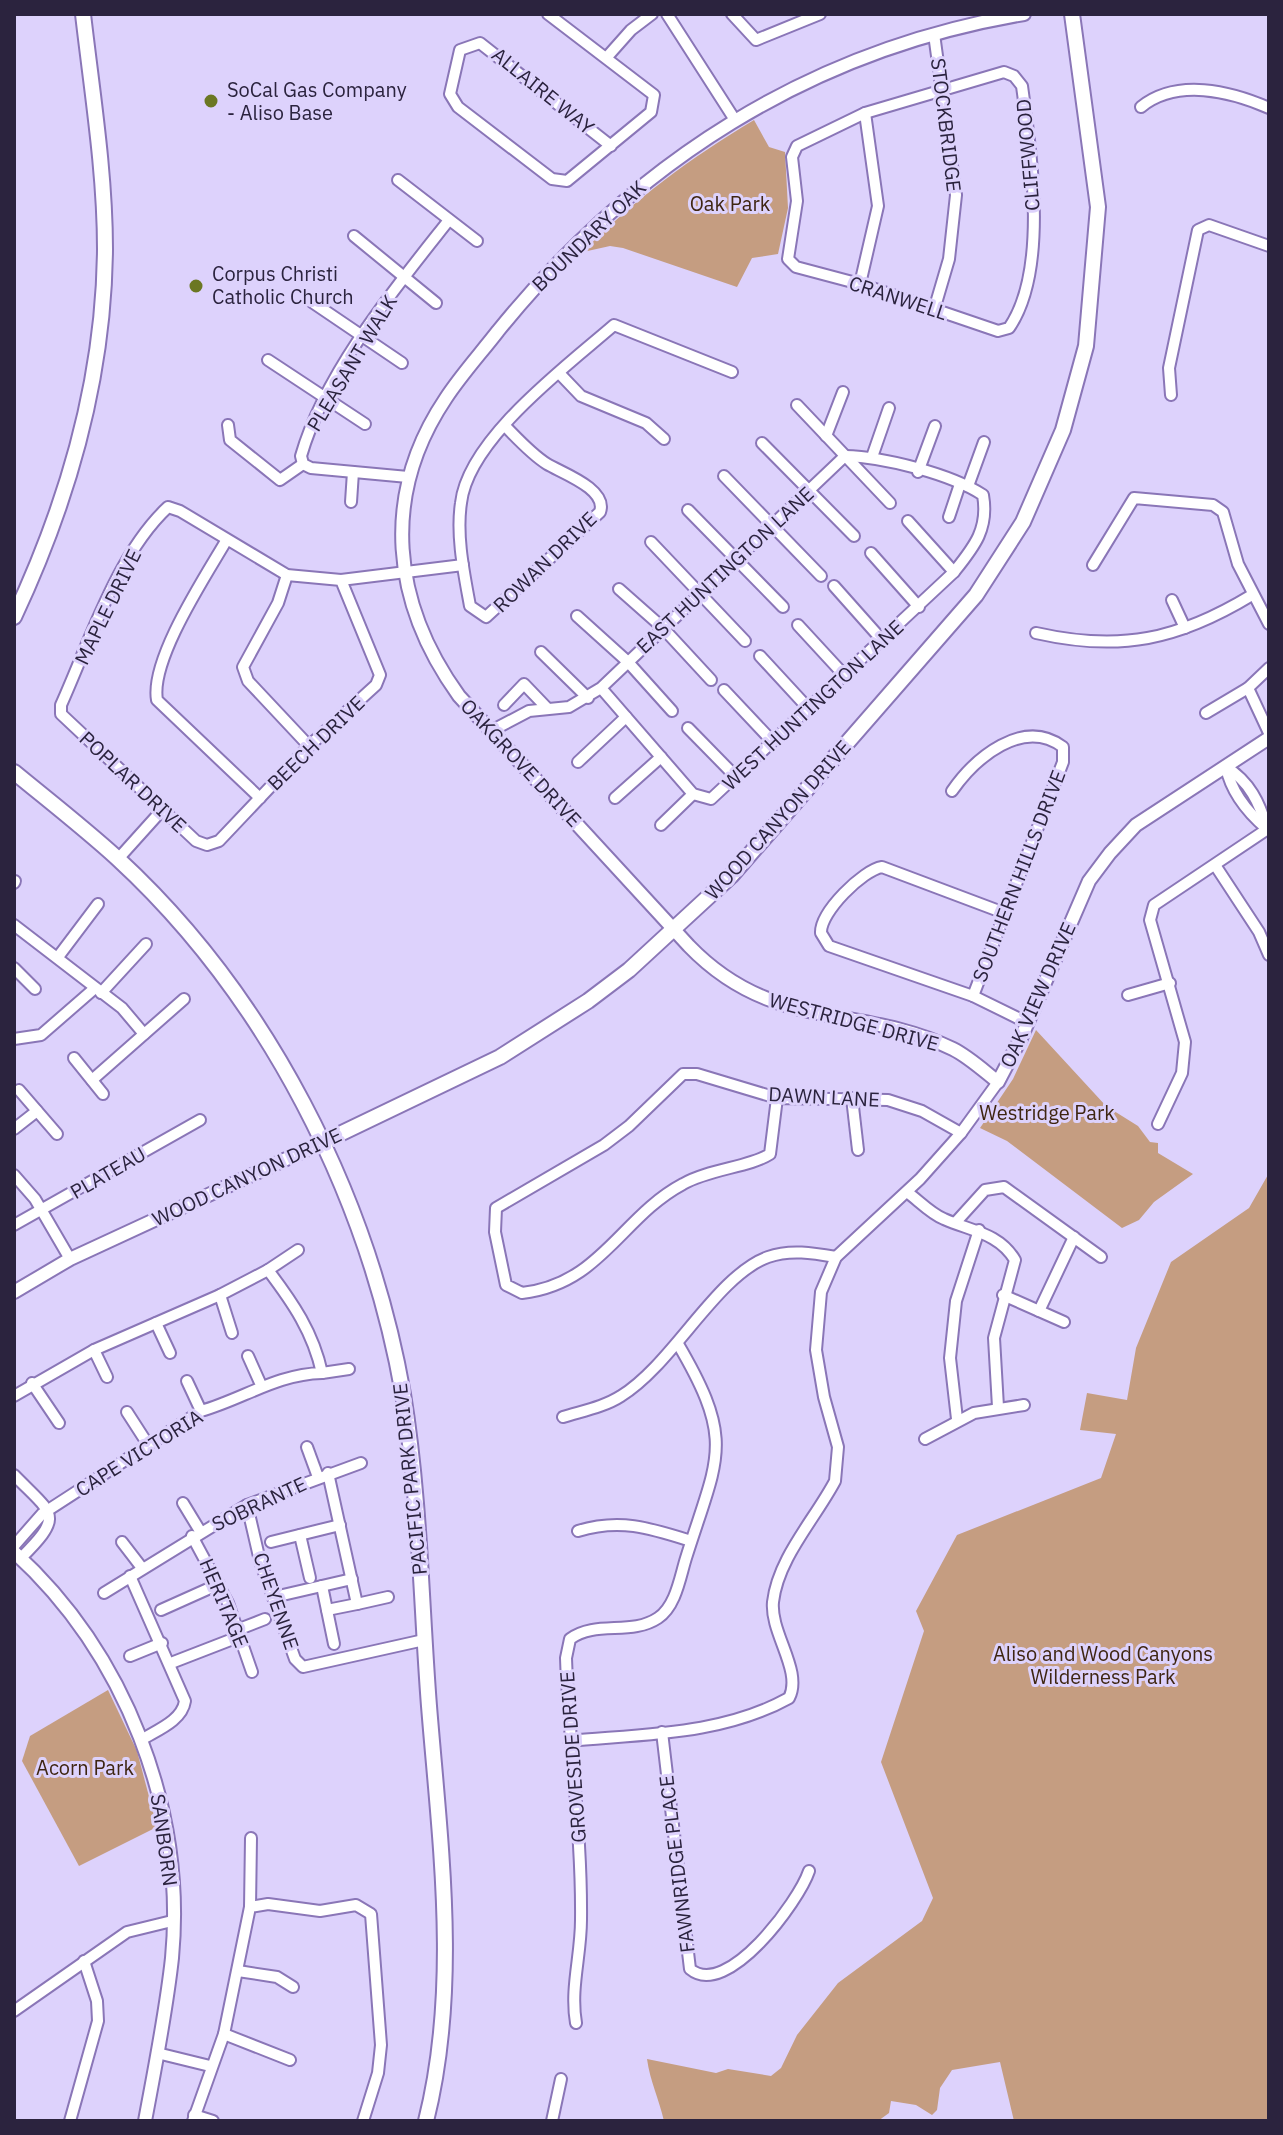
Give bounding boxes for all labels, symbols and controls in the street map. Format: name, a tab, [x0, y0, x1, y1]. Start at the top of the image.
street label: ALLAIRE WAY	[486, 41, 600, 140]
street label: STOCKBRIDGE	[925, 57, 968, 193]
place label: SoCal Gas Company - Aliso Base	[227, 76, 407, 126]
marker: SoCal Gas Company - Aliso Base	[202, 92, 220, 110]
street label: CLIFFWOOD	[1009, 98, 1046, 212]
street label: BOUNDARY OAK	[526, 174, 652, 297]
park label: Oak Park	[690, 190, 771, 217]
place label: Corpus Christi Catholic Church	[212, 260, 354, 310]
street label: CRANWELL	[846, 269, 951, 326]
marker: Corpus Christi Catholic Church	[187, 277, 205, 295]
street label: PLEASANT WALK	[300, 289, 403, 436]
street label: EAST HUNTINGTON LANE	[630, 480, 819, 659]
street label: ROWAN DRIVE	[487, 505, 602, 618]
street label: MAPLE DRIVE	[68, 544, 147, 669]
street label: WEST HUNTINGTON LANE	[716, 613, 909, 796]
street label: BEECH DRIVE	[261, 689, 370, 796]
street label: OAKGROVE DRIVE	[455, 693, 588, 833]
street label: POPLAR DRIVE	[74, 725, 193, 838]
street label: WOOD CANYON DRIVE	[699, 734, 857, 905]
street label: SOUTHERN HILLS DRIVE	[966, 766, 1071, 986]
street label: OAK VIEW DRIVE	[993, 918, 1082, 1072]
street label: WESTRIDGE DRIVE	[766, 986, 942, 1057]
street label: DAWN LANE	[768, 1080, 880, 1113]
park label: Westridge Park	[979, 1099, 1115, 1126]
street label: WOOD CANYON DRIVE	[148, 1121, 346, 1232]
street label: PLATEAU	[65, 1140, 151, 1205]
street label: PACIFIC PARK DRIVE	[386, 1382, 433, 1576]
street label: CAPE VICTORIA	[70, 1403, 208, 1502]
street label: SOBRANTE	[207, 1470, 311, 1537]
street label: CHEYENNE	[247, 1549, 306, 1653]
street label: HERITAGE	[194, 1554, 255, 1652]
park label: Aliso and Wood Canyons Wilderness Park	[993, 1640, 1213, 1690]
street label: GROVESIDE DRIVE	[553, 1670, 592, 1844]
park label: Acorn Park	[36, 1754, 134, 1781]
street label: FAWNRIDGE PLACE	[652, 1774, 701, 1954]
street label: SANBORN	[145, 1792, 184, 1888]

